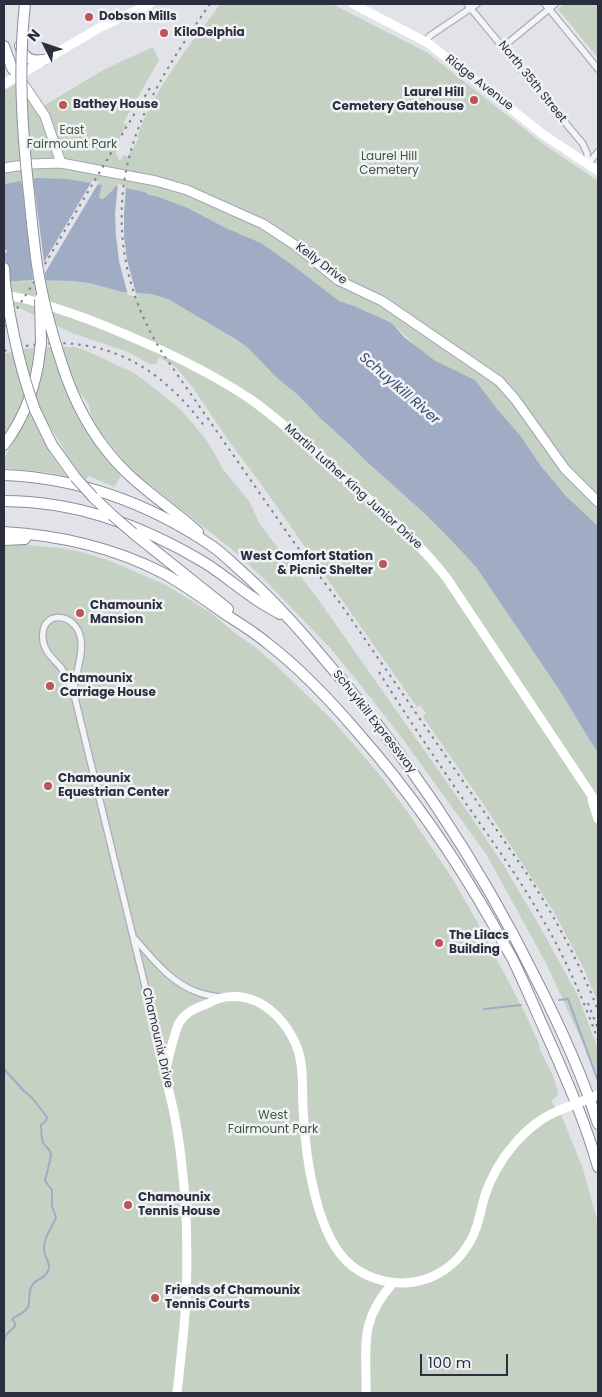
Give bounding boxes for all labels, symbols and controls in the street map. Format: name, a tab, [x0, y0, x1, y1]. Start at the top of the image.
place label: Dobson Mills	[99, 10, 177, 24]
marker: Dobson Mills	[83, 11, 95, 23]
north arrow	[20, 20, 70, 70]
text: N	[23, 25, 45, 46]
place label: KiloDelphia	[174, 26, 245, 40]
marker: KiloDelphia	[158, 27, 170, 39]
street label: North 35th Street	[495, 38, 569, 126]
street label: Ridge Avenue	[442, 52, 516, 114]
place label: Laurel Hill Cemetery Gatehouse	[332, 86, 464, 114]
marker: Laurel Hill Cemetery Gatehouse	[468, 94, 480, 106]
place label: Bathey House	[73, 98, 158, 112]
marker: Bathey House	[57, 99, 69, 111]
park label: East Fairmount Park	[27, 124, 117, 152]
park label: Laurel Hill Cemetery	[359, 150, 419, 178]
street label: Kelly Drive	[292, 240, 350, 288]
water label: Schuylkill River	[355, 349, 443, 429]
street label: Martin Luther King Junior Drive	[281, 421, 425, 553]
place label: West Comfort Station & Picnic Shelter	[240, 550, 373, 578]
marker: West Comfort Station & Picnic Shelter	[377, 558, 389, 570]
place label: Chamounix Mansion	[90, 599, 163, 627]
marker: Chamounix Mansion	[74, 607, 86, 619]
street label: Schuylkill Expressway	[329, 668, 419, 776]
place label: Chamounix Carriage House	[60, 672, 156, 700]
marker: Chamounix Carriage House	[44, 680, 56, 692]
place label: Chamounix Equestrian Center	[58, 772, 169, 800]
marker: Chamounix Equestrian Center	[42, 780, 54, 792]
place label: The Lilacs Building	[449, 929, 509, 957]
marker: The Lilacs Building	[433, 937, 445, 949]
street label: Chamounix Drive	[138, 986, 176, 1090]
park label: West Fairmount Park	[228, 1109, 318, 1137]
place label: Chamounix Tennis House	[138, 1191, 220, 1219]
marker: Chamounix Tennis House	[122, 1199, 134, 1211]
place label: Friends of Chamounix Tennis Courts	[165, 1284, 300, 1312]
marker: Friends of Chamounix Tennis Courts	[149, 1292, 161, 1304]
scale bar	[422, 1344, 510, 1376]
text: 100 m	[428, 1352, 471, 1373]

